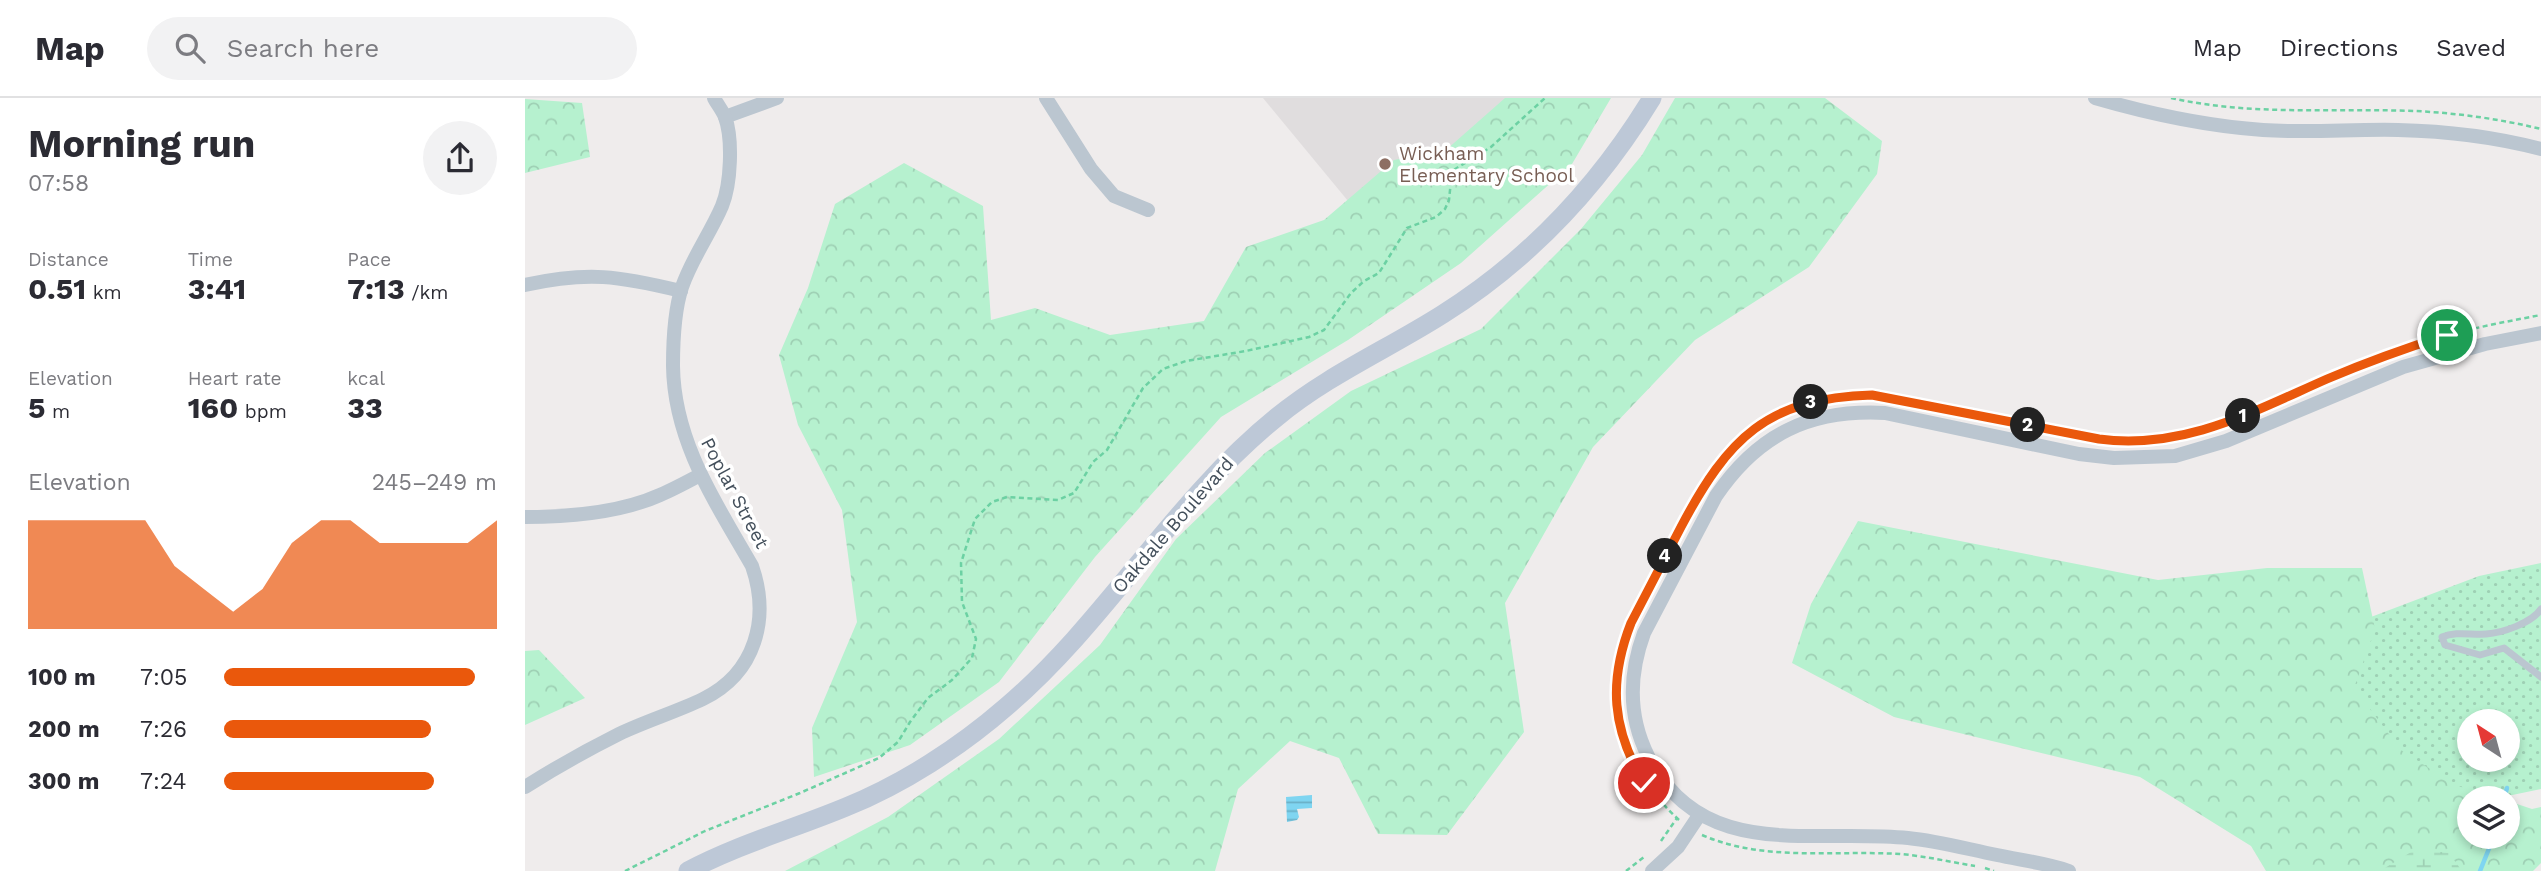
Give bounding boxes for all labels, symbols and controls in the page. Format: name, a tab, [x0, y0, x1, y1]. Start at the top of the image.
search box	[147, 17, 637, 80]
text: Map	[35, 29, 105, 68]
icon: search	[171, 29, 209, 67]
text: Search here	[227, 33, 379, 63]
text: Map	[2193, 34, 2242, 62]
text: Directions	[2280, 34, 2398, 62]
text: Saved	[2436, 34, 2506, 62]
button: share	[423, 121, 497, 195]
text: Morning run	[28, 122, 255, 166]
place label: Wickham Elementary School	[1399, 142, 1574, 187]
marker: Wickham Elementary School	[1377, 156, 1393, 172]
text: 07:58	[28, 170, 89, 197]
text: Distance	[28, 248, 109, 271]
text: Time	[188, 248, 233, 271]
text: Pace	[347, 248, 391, 271]
text: 0.51	[28, 271, 86, 306]
text: 3:41	[188, 271, 246, 306]
text: 7:13	[347, 271, 405, 306]
text: km	[86, 281, 122, 304]
text: /km	[405, 281, 448, 304]
pin	[2417, 305, 2477, 365]
icon: arrive	[2428, 316, 2466, 354]
text: Elevation	[28, 367, 113, 390]
text: Heart rate	[188, 367, 282, 390]
text: kcal	[347, 367, 385, 390]
pin: 3	[1793, 384, 1829, 420]
text: 5	[28, 390, 46, 425]
text: 160	[188, 390, 238, 425]
text: 33	[347, 390, 383, 425]
text: 3	[1805, 390, 1816, 413]
pin: 1	[2225, 398, 2261, 434]
text: m	[46, 400, 70, 423]
text: bpm	[238, 400, 287, 423]
text: 1	[2238, 404, 2247, 427]
pin: 2	[2011, 408, 2045, 442]
text: 2	[2022, 413, 2033, 436]
street label: Poplar Street	[696, 434, 774, 552]
street label: Oakdale Boulevard	[1108, 452, 1238, 598]
text: Elevation	[28, 469, 131, 496]
text: 245–249 m	[372, 469, 497, 496]
pin: 4	[1647, 538, 1683, 574]
text: 4	[1658, 544, 1671, 567]
text: 100 m	[28, 664, 96, 691]
text: 7:05	[140, 664, 187, 691]
north arrow	[2457, 709, 2520, 772]
map controls	[2457, 709, 2520, 849]
text: 200 m	[28, 716, 100, 743]
text: 7:26	[140, 716, 187, 743]
pin	[1614, 753, 1674, 813]
icon: check	[1625, 764, 1663, 802]
text: 300 m	[28, 768, 99, 795]
text: 7:24	[140, 768, 186, 795]
button: layers	[2457, 786, 2520, 849]

